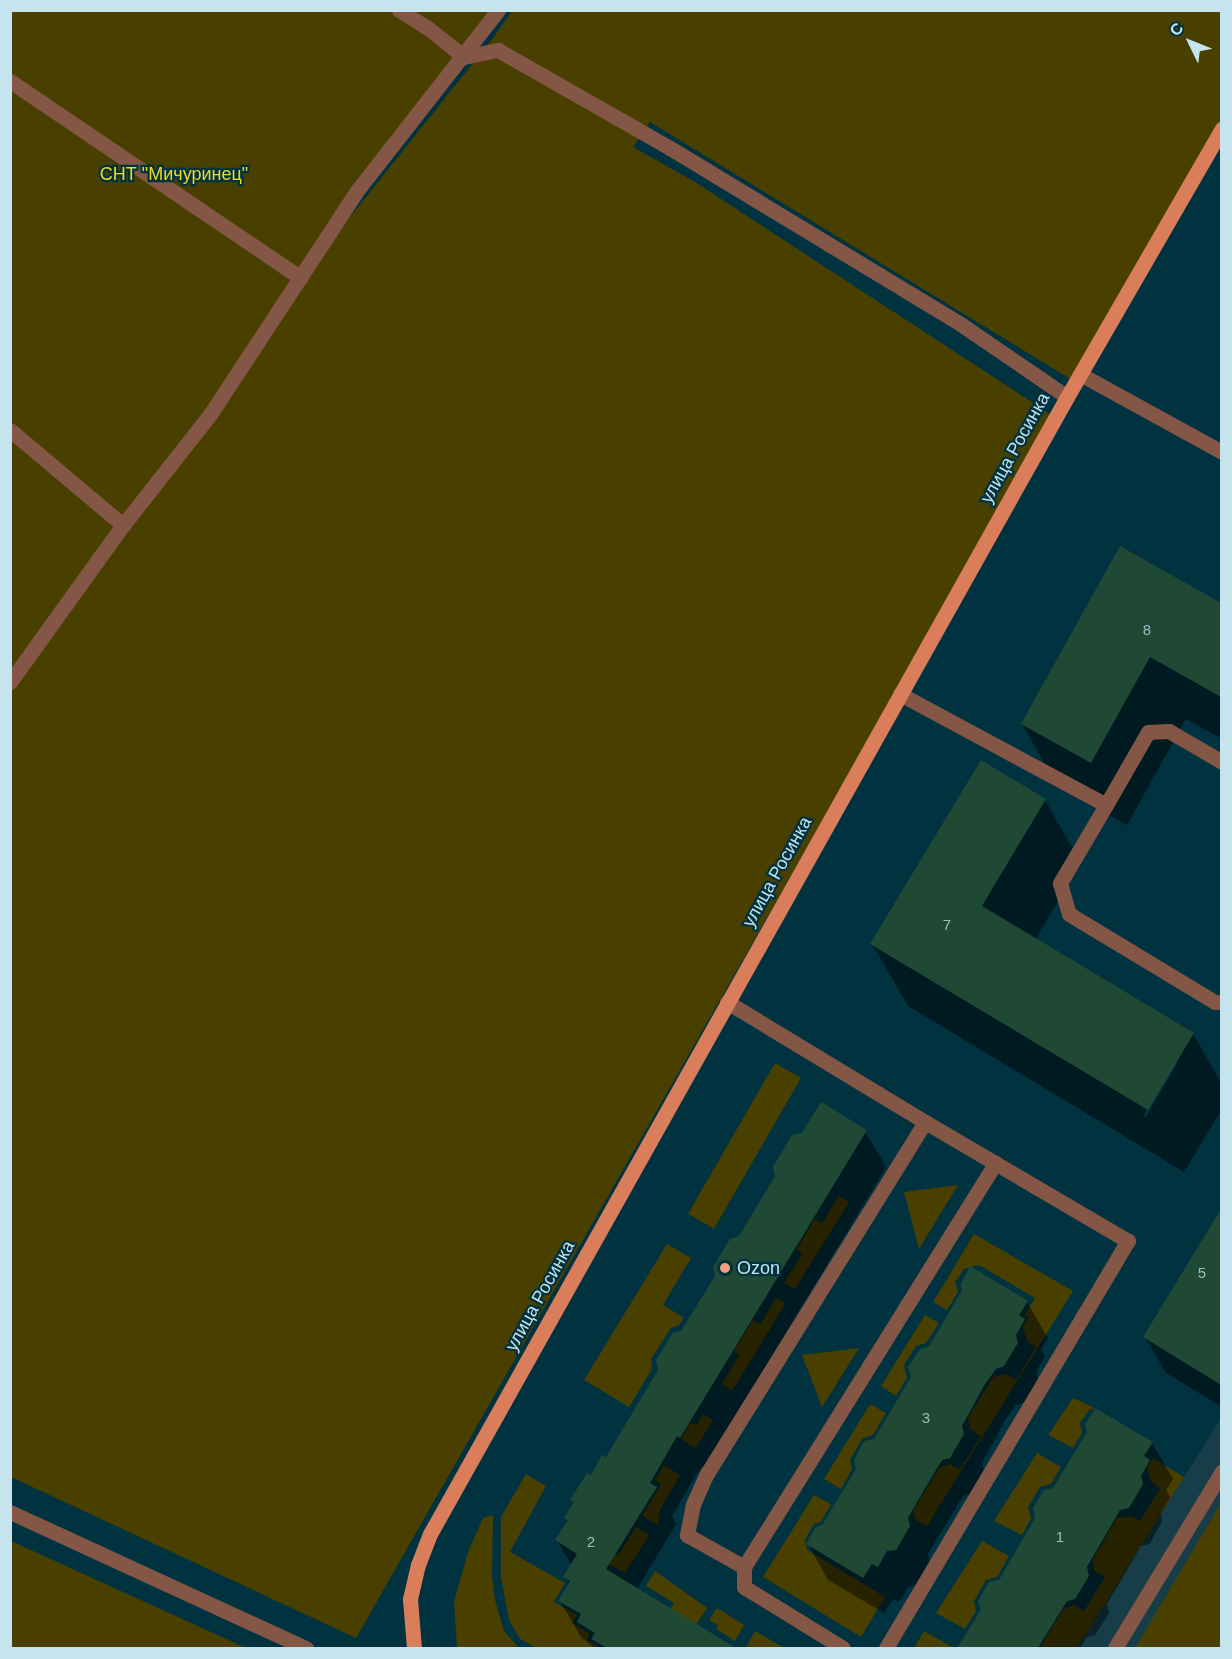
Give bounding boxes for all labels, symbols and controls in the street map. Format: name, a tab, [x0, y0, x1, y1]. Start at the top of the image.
north arrow	[1160, 12, 1220, 72]
text: С	[1166, 19, 1187, 39]
park label: СНТ "Мичуринец"	[100, 163, 248, 185]
street label: улица Росинка	[976, 389, 1054, 507]
house number: 8	[1143, 621, 1151, 639]
street label: улица Росинка	[738, 813, 816, 931]
house number: 7	[943, 916, 951, 934]
street label: улица Росинка	[501, 1237, 579, 1355]
place label: Ozon	[737, 1257, 780, 1279]
marker: Ozon	[718, 1261, 732, 1275]
house number: 5	[1198, 1264, 1206, 1282]
house number: 3	[922, 1409, 930, 1427]
house number: 1	[1056, 1528, 1064, 1546]
house number: 2	[587, 1533, 595, 1551]

